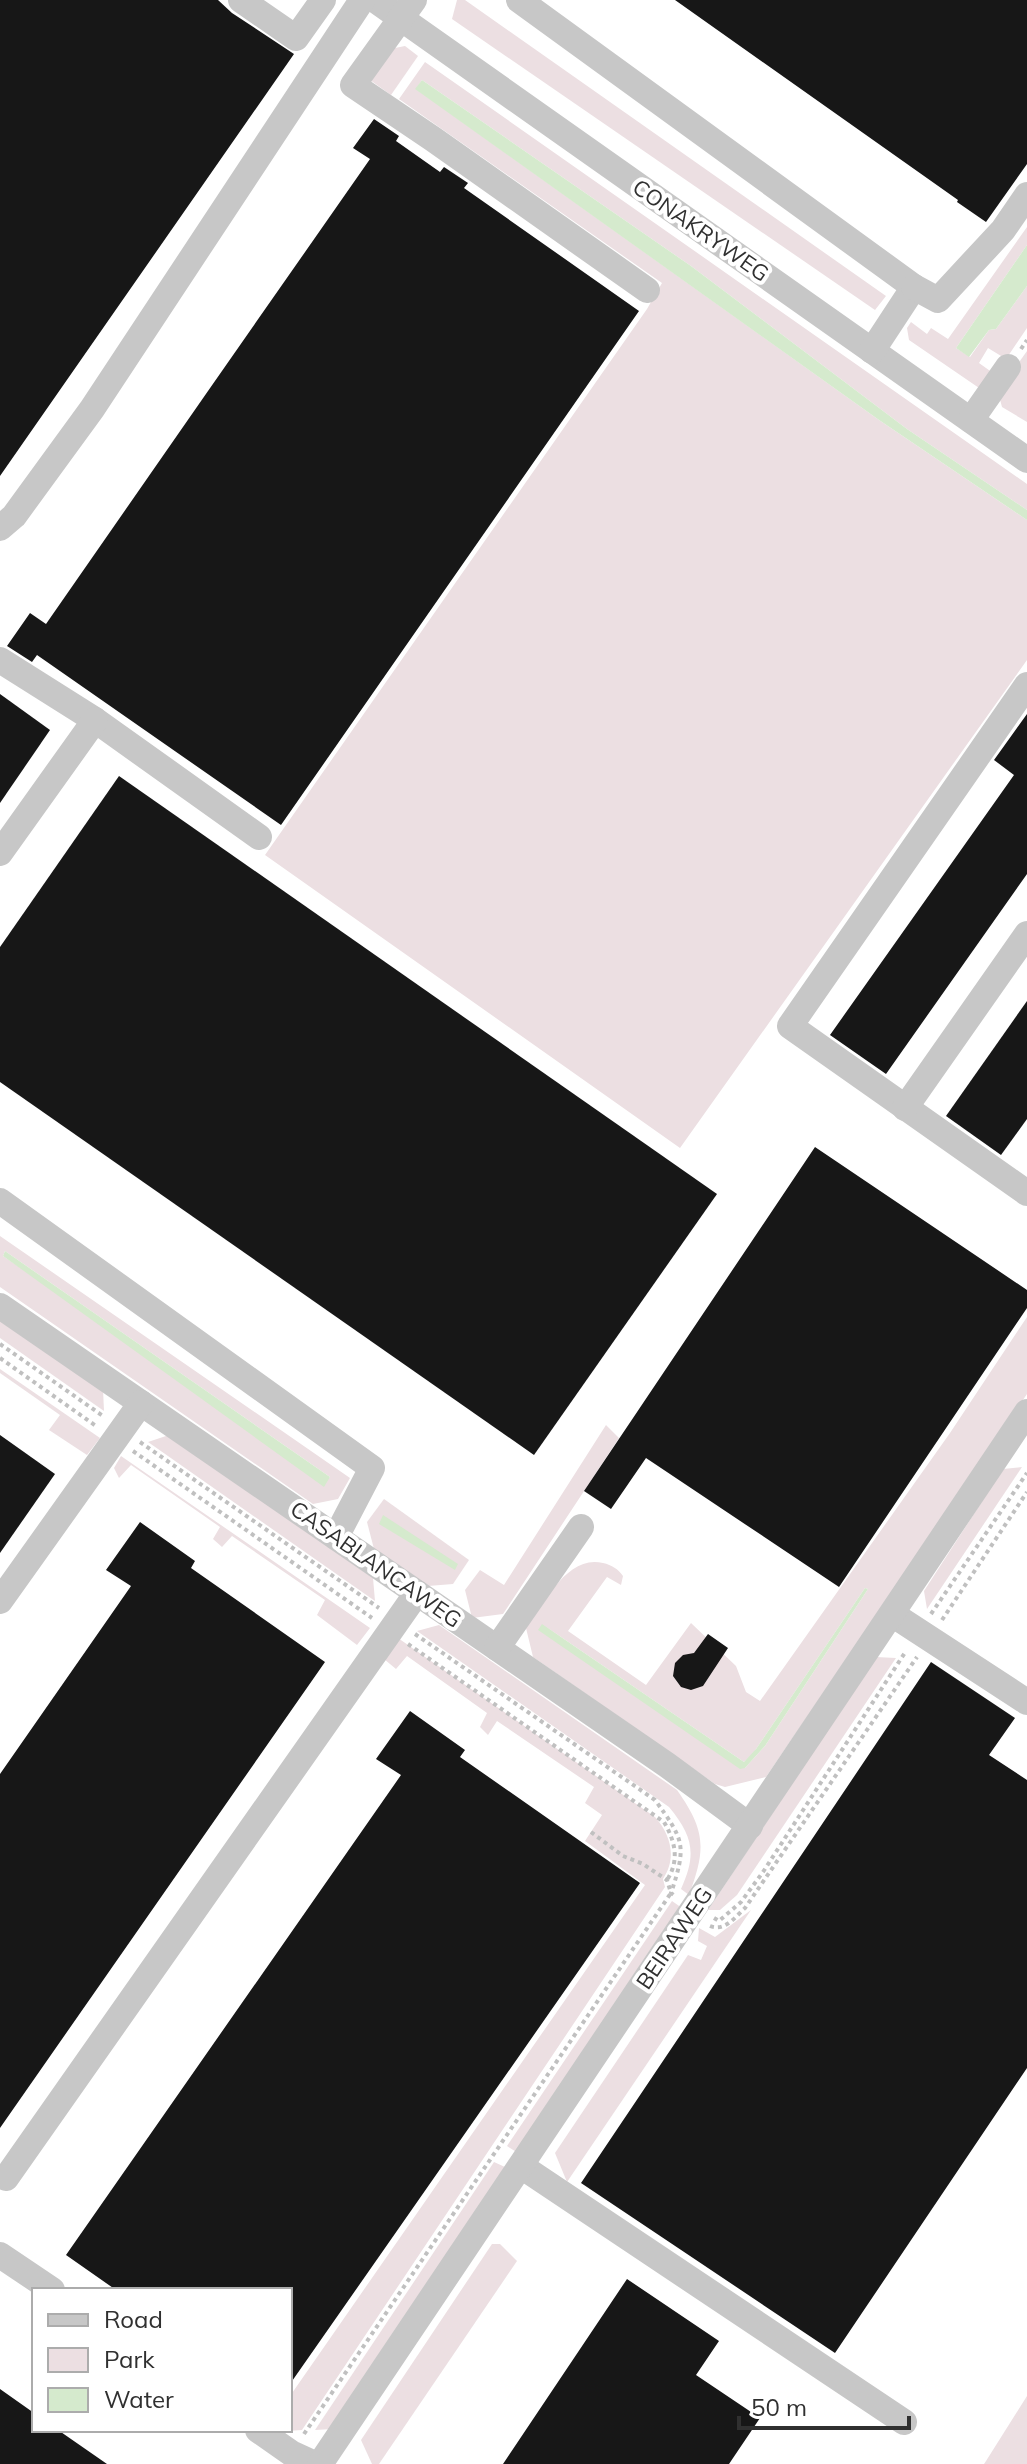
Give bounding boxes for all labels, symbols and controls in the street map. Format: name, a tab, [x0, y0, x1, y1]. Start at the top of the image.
street label: CONAKRYWEG	[627, 173, 775, 287]
street label: CASABLANCAWEG	[285, 1494, 467, 1634]
street label: BEIRAWEG	[630, 1882, 718, 1994]
legend	[32, 2288, 292, 2432]
text: Road	[104, 2304, 163, 2334]
text: Park	[104, 2344, 155, 2374]
scale bar	[739, 2380, 909, 2430]
text: Water	[104, 2384, 174, 2414]
text: 50 m	[751, 2392, 807, 2422]

